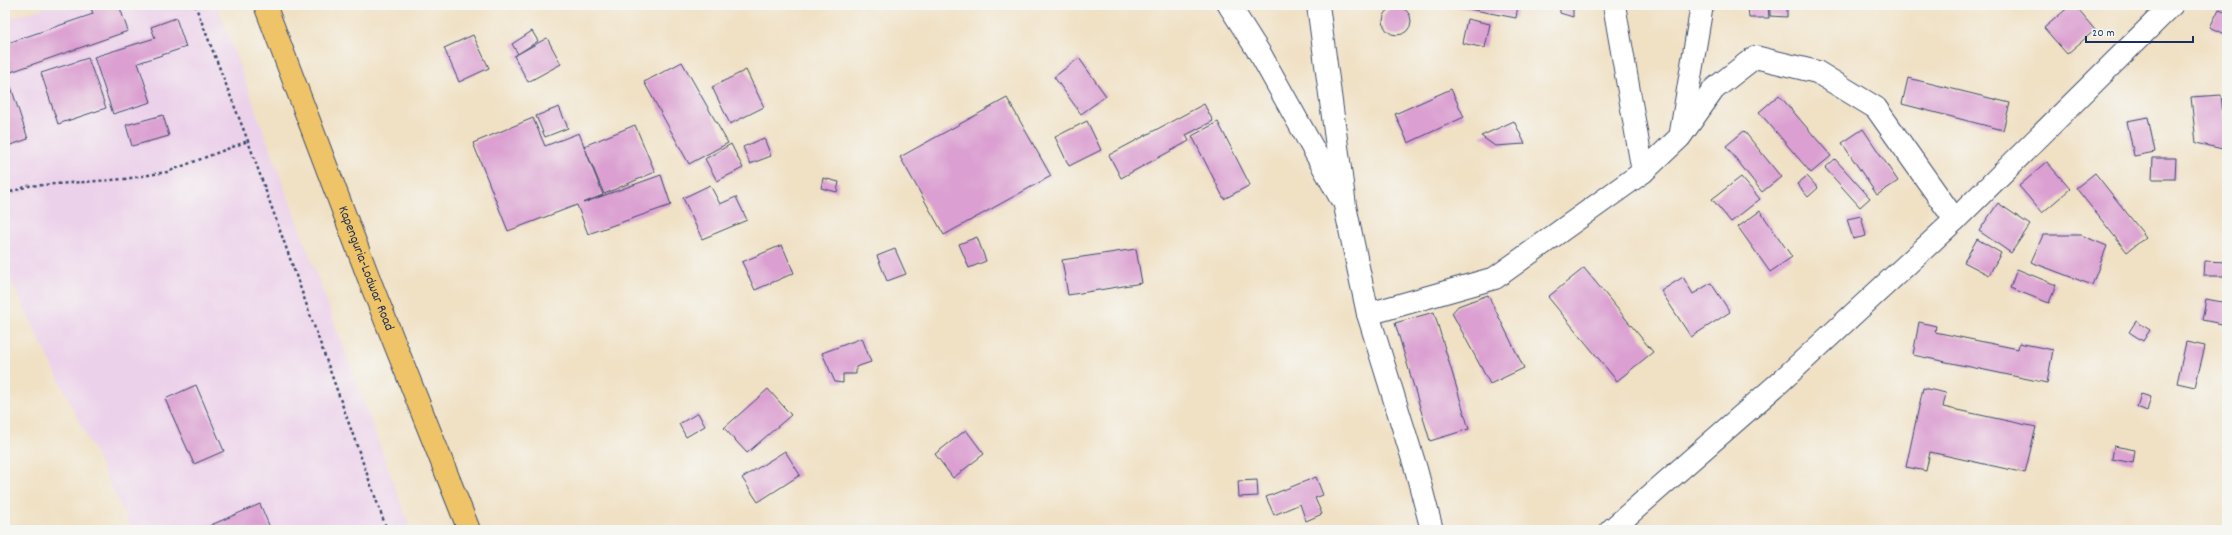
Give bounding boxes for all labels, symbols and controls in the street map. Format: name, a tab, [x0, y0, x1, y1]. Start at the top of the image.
scale bar	[2086, 18, 2193, 44]
text: 20 m	[2092, 25, 2115, 42]
street label: Kapenguria-Lodwar Road	[332, 203, 399, 334]

